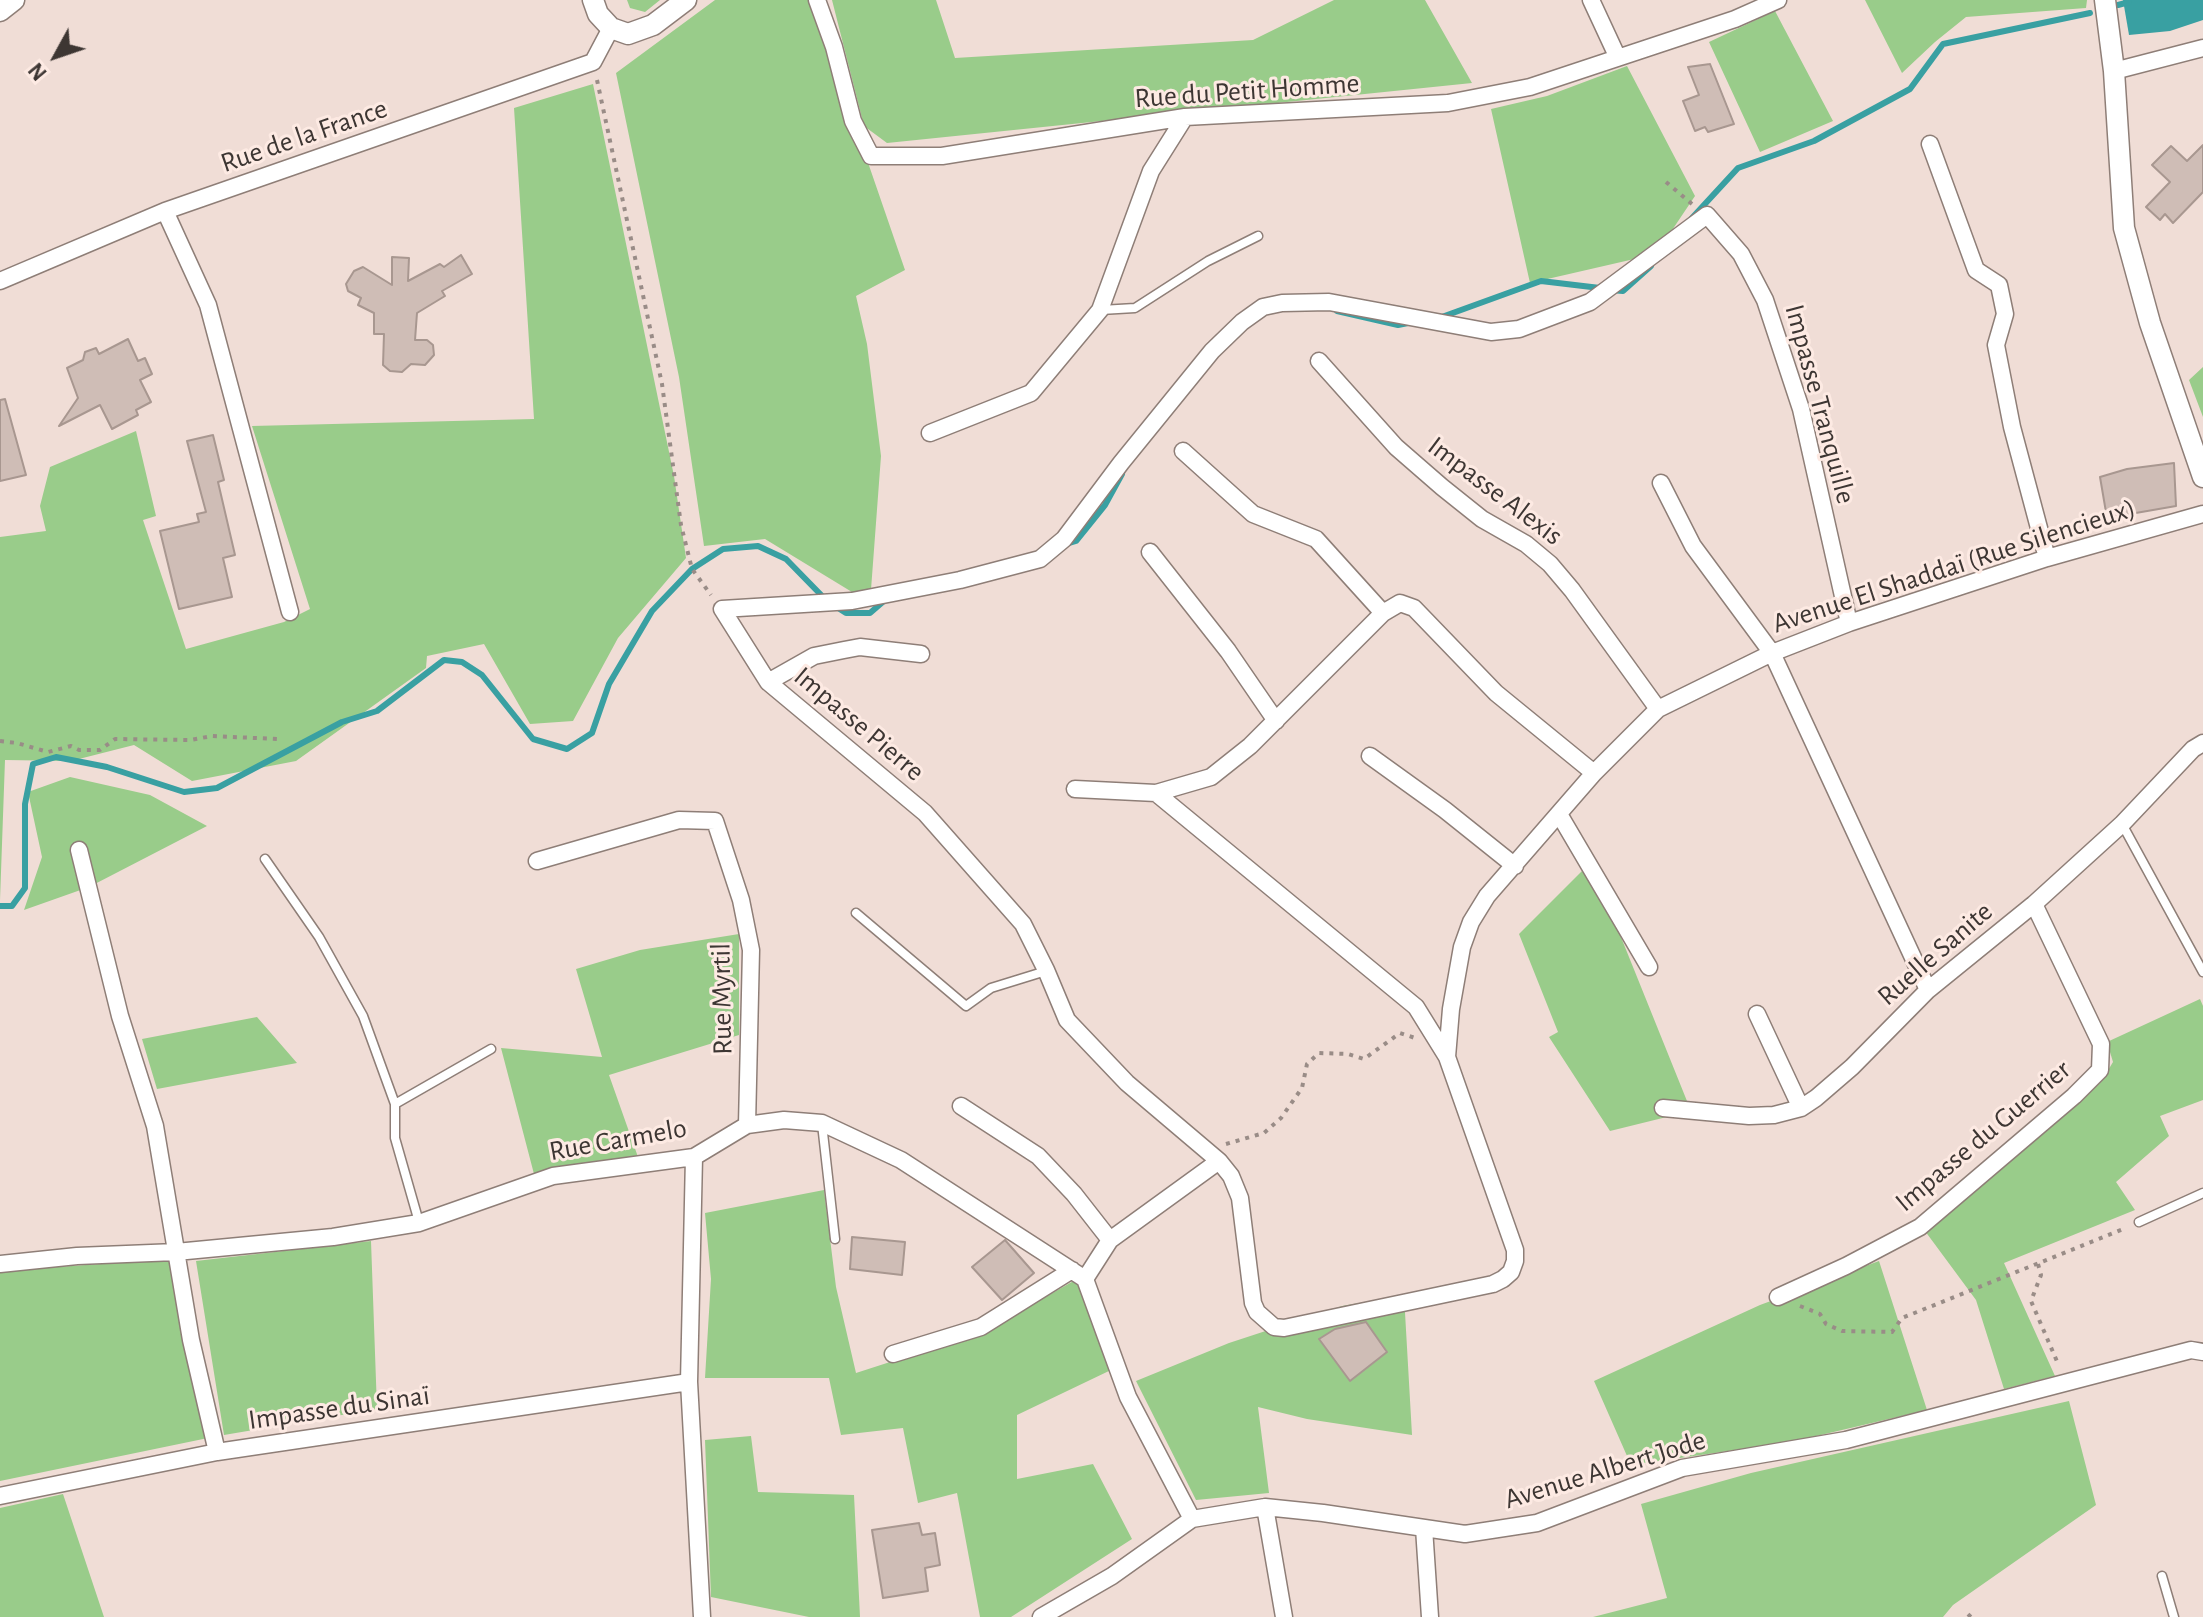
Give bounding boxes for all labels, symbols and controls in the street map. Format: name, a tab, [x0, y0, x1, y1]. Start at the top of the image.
north arrow	[16, 16, 96, 96]
text: N	[24, 59, 51, 84]
street label: Rue du Petit Homme	[1134, 66, 1360, 116]
street label: Rue de la France	[216, 92, 392, 180]
street label: Impasse Tranquille	[1777, 301, 1863, 507]
street label: Impasse Alexis	[1421, 429, 1569, 553]
street label: Avenue El Shaddaï (Rue Silencieux)	[1768, 491, 2140, 641]
street label: Impasse Pierre	[787, 660, 931, 788]
street label: Ruelle Sanite	[1871, 895, 1999, 1013]
street label: Rue Myrtil	[704, 943, 740, 1055]
street label: Impasse du Guerrier	[1888, 1053, 2078, 1219]
street label: Rue Carmelo	[547, 1111, 689, 1169]
street label: Impasse du Sinaï	[246, 1379, 432, 1437]
street label: Avenue Albert Jode	[1500, 1423, 1710, 1517]

